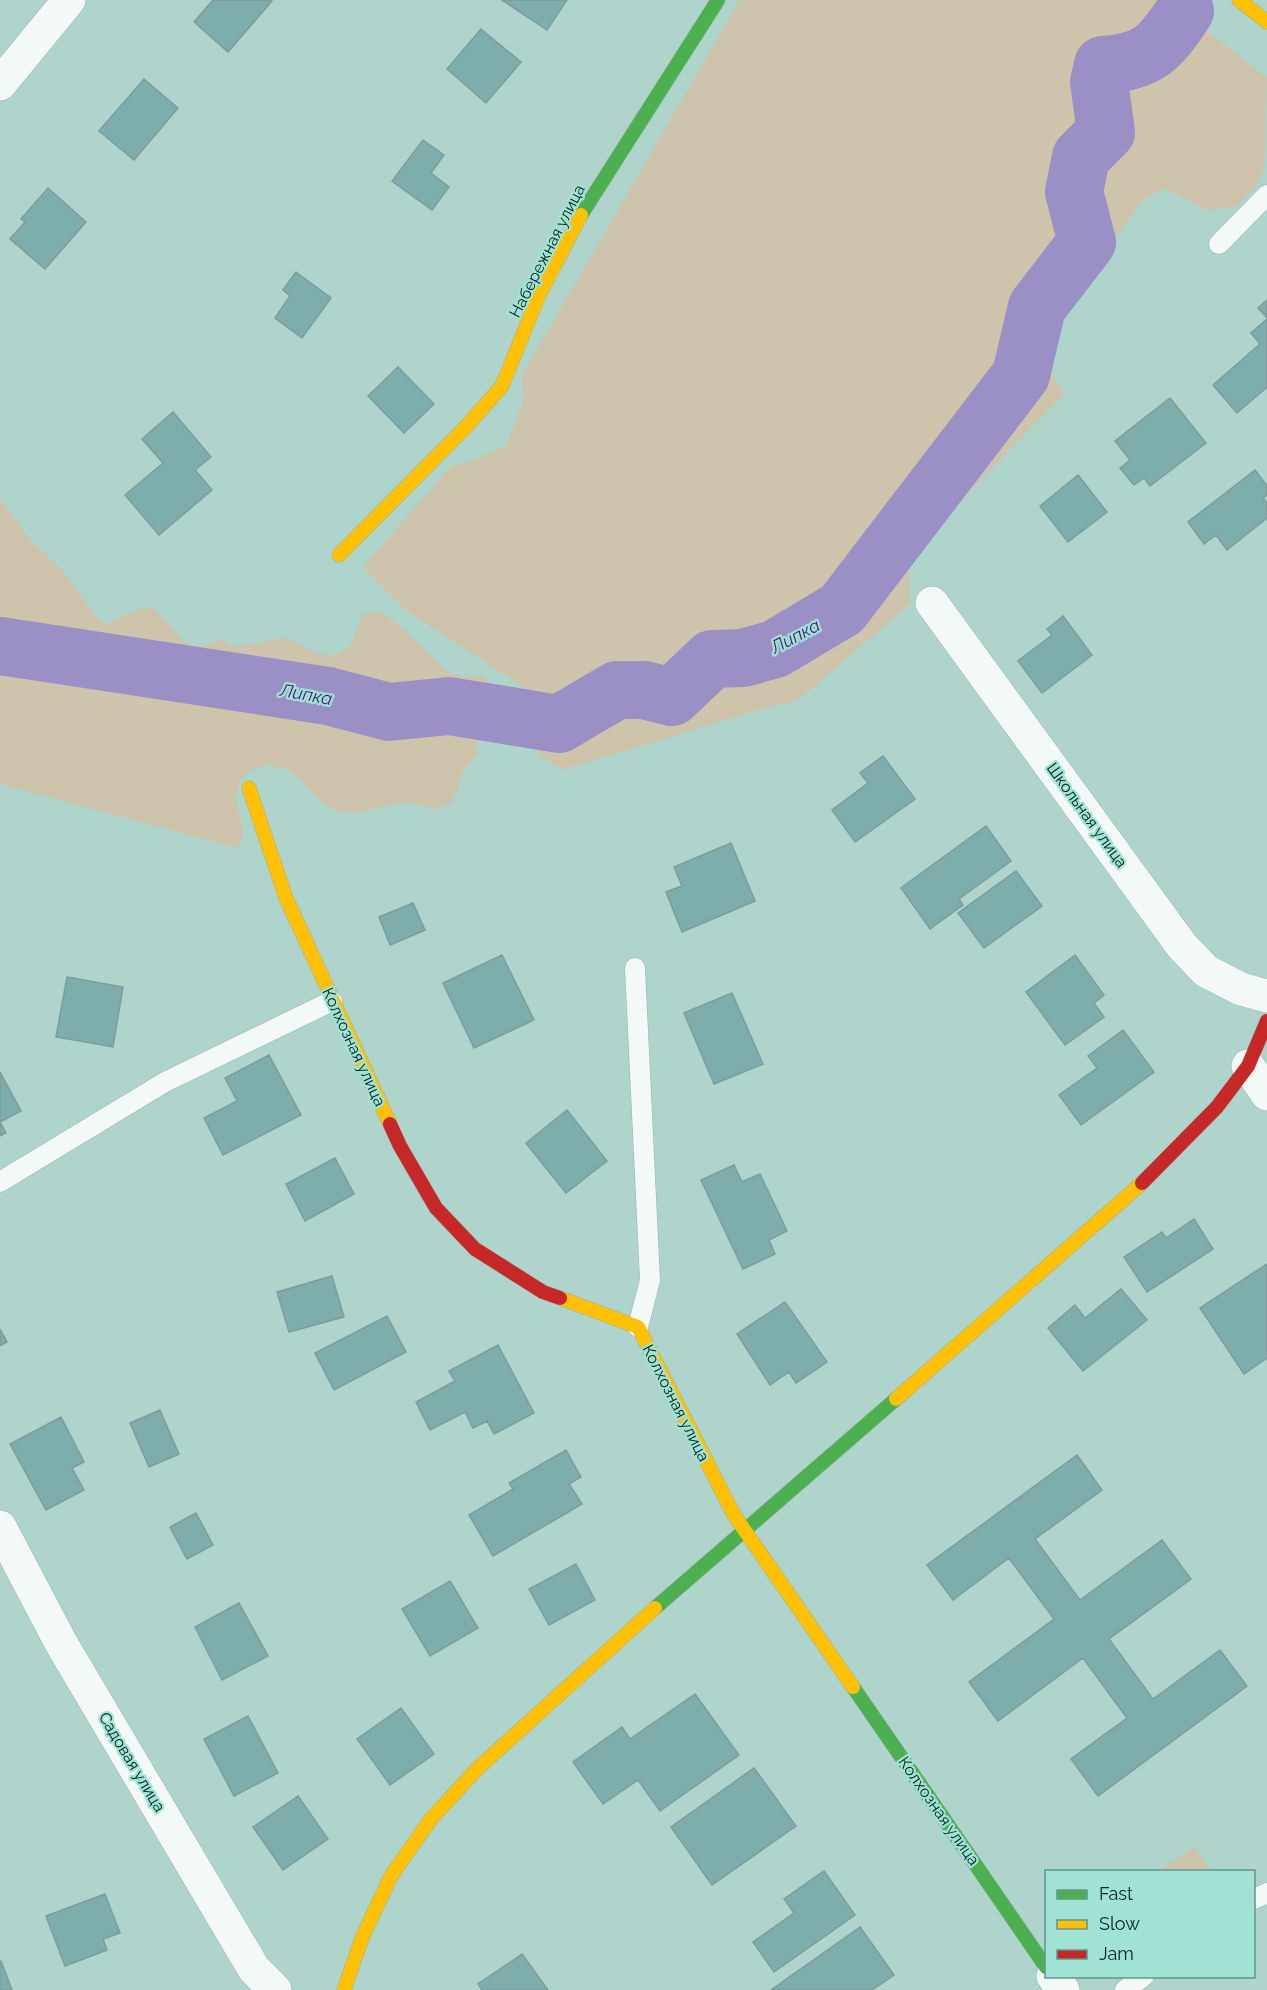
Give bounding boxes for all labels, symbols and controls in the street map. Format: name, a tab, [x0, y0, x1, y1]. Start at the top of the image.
street label: Набережная улица	[505, 181, 589, 321]
water label: Липка	[766, 614, 824, 658]
water label: Липка	[277, 679, 334, 709]
street label: Школьная улица	[1043, 759, 1131, 871]
street label: Колхозная улица	[318, 985, 390, 1109]
street label: Колхозная улица	[638, 1341, 714, 1465]
street label: Садовая улица	[95, 1709, 169, 1815]
street label: Колхозная улица	[894, 1753, 984, 1869]
legend	[1045, 1870, 1255, 1978]
text: Fast	[1099, 1883, 1133, 1904]
text: Slow	[1099, 1913, 1140, 1934]
text: Jam	[1099, 1943, 1134, 1964]

